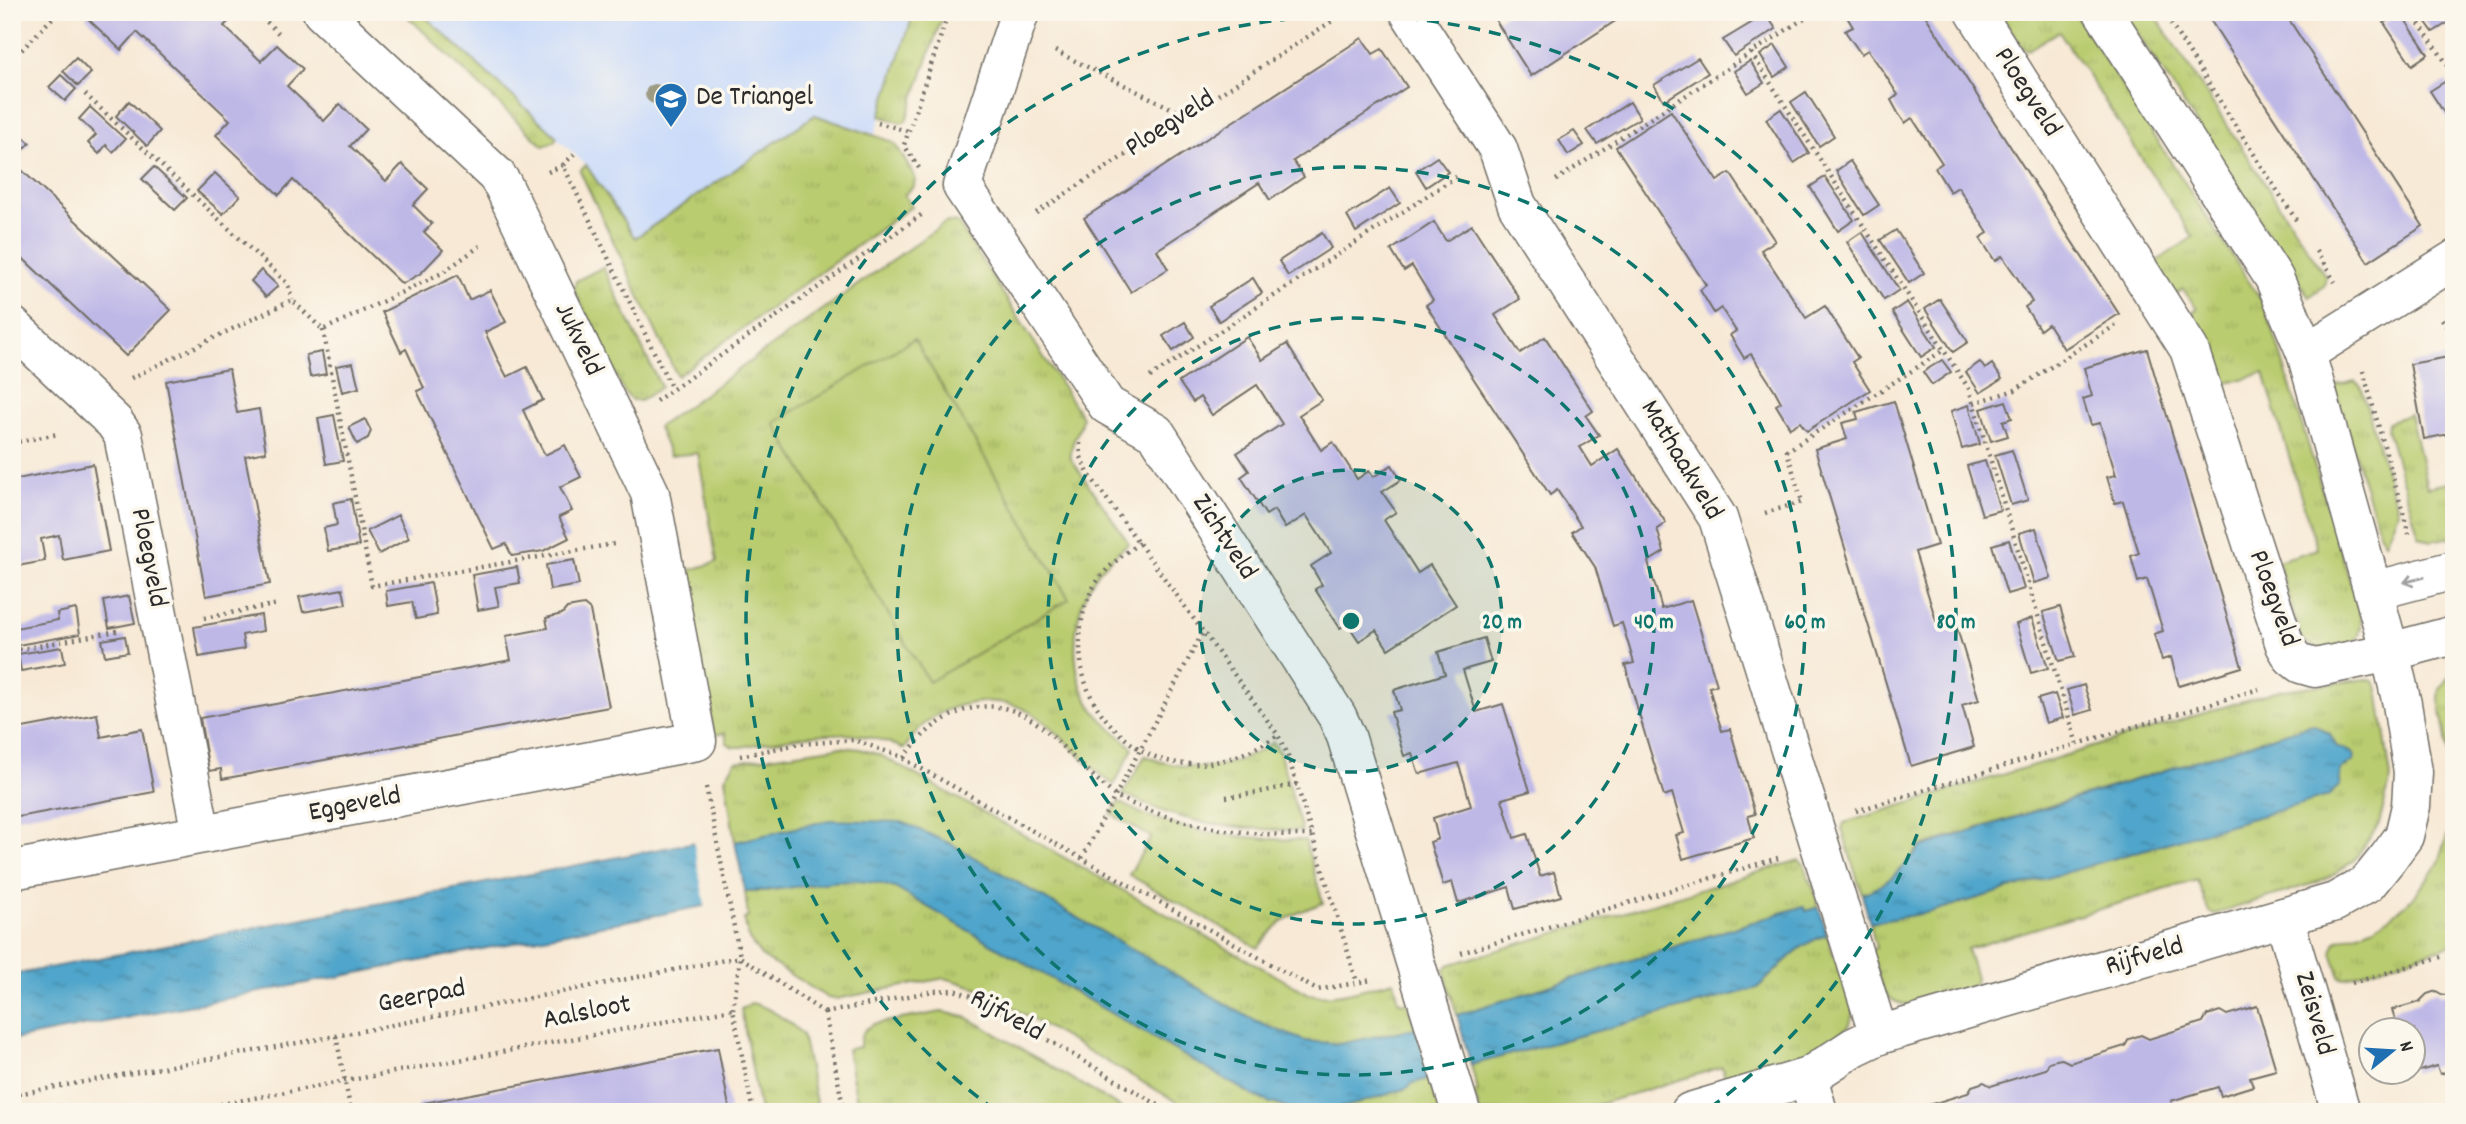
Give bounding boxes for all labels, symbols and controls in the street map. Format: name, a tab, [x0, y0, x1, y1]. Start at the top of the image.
street label: Ploegveld	[1982, 40, 2070, 146]
place label: De Triangel	[696, 79, 814, 119]
school or university icon: De Triangel	[652, 80, 690, 129]
street label: Ploegveld	[1118, 81, 1224, 169]
street label: Jukveld	[542, 296, 612, 384]
street label: Mathaakveld	[1628, 393, 1732, 529]
street label: Zichtveld	[1180, 487, 1266, 589]
street label: Ploegveld	[118, 505, 176, 611]
street label: Ploegveld	[2236, 545, 2308, 653]
one-way arrow	[2403, 574, 2426, 587]
centre of rings	[1339, 609, 1363, 633]
text: 20 m	[1482, 609, 1522, 639]
text: 40 m	[1634, 609, 1674, 639]
text: 60 m	[1785, 609, 1825, 639]
text: 80 m	[1936, 609, 1976, 639]
street label: Eggeveld	[305, 777, 405, 835]
street label: Rijfveld	[2101, 928, 2189, 988]
street label: Zeisveld	[2282, 967, 2344, 1061]
street label: Geerpad	[375, 970, 469, 1026]
street label: Rijfveld	[961, 980, 1051, 1054]
street label: Aalsloot	[540, 986, 634, 1042]
north arrow	[2358, 1016, 2428, 1086]
text: N	[2391, 1038, 2419, 1055]

